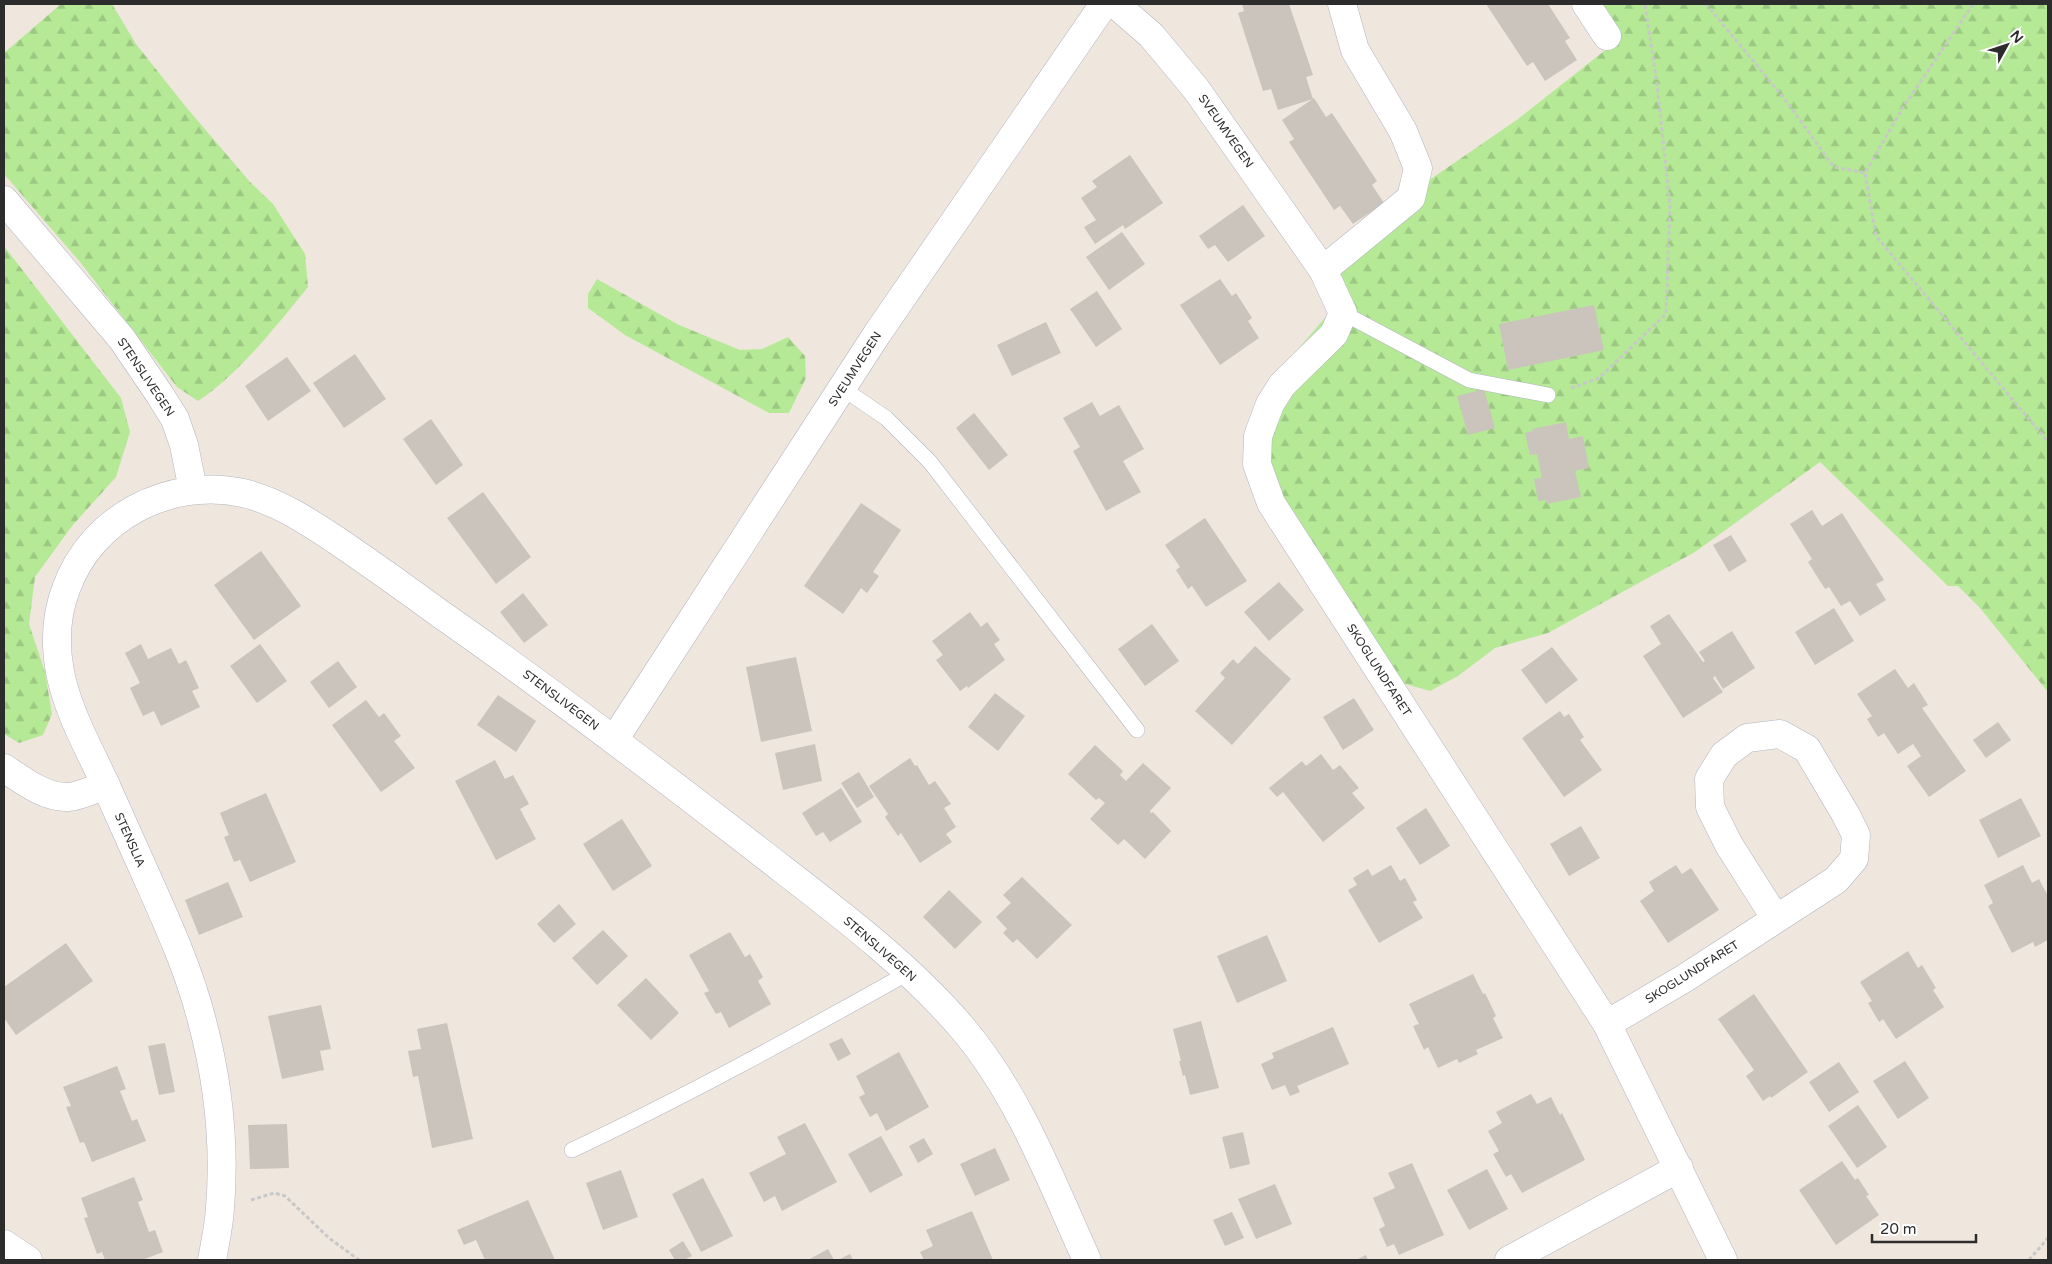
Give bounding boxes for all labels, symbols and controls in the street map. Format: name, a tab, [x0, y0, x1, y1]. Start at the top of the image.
north arrow	[1982, 20, 2032, 70]
text: N	[2006, 27, 2027, 47]
street label: SVEUMVEGEN	[1196, 92, 1256, 170]
street label: SVEUMVEGEN	[826, 329, 884, 409]
street label: STENSLIVEGEN	[115, 335, 177, 419]
street label: SKOGLUNDFARET	[1344, 621, 1415, 719]
street label: STENSLIVEGEN	[520, 667, 602, 733]
street label: STENSLIA	[112, 811, 148, 869]
street label: STENSLIVEGEN	[841, 914, 919, 984]
street label: SKOGLUNDFARET	[1643, 937, 1742, 1006]
scale bar	[1872, 1212, 1976, 1244]
text: 20 m	[1880, 1220, 1917, 1238]

